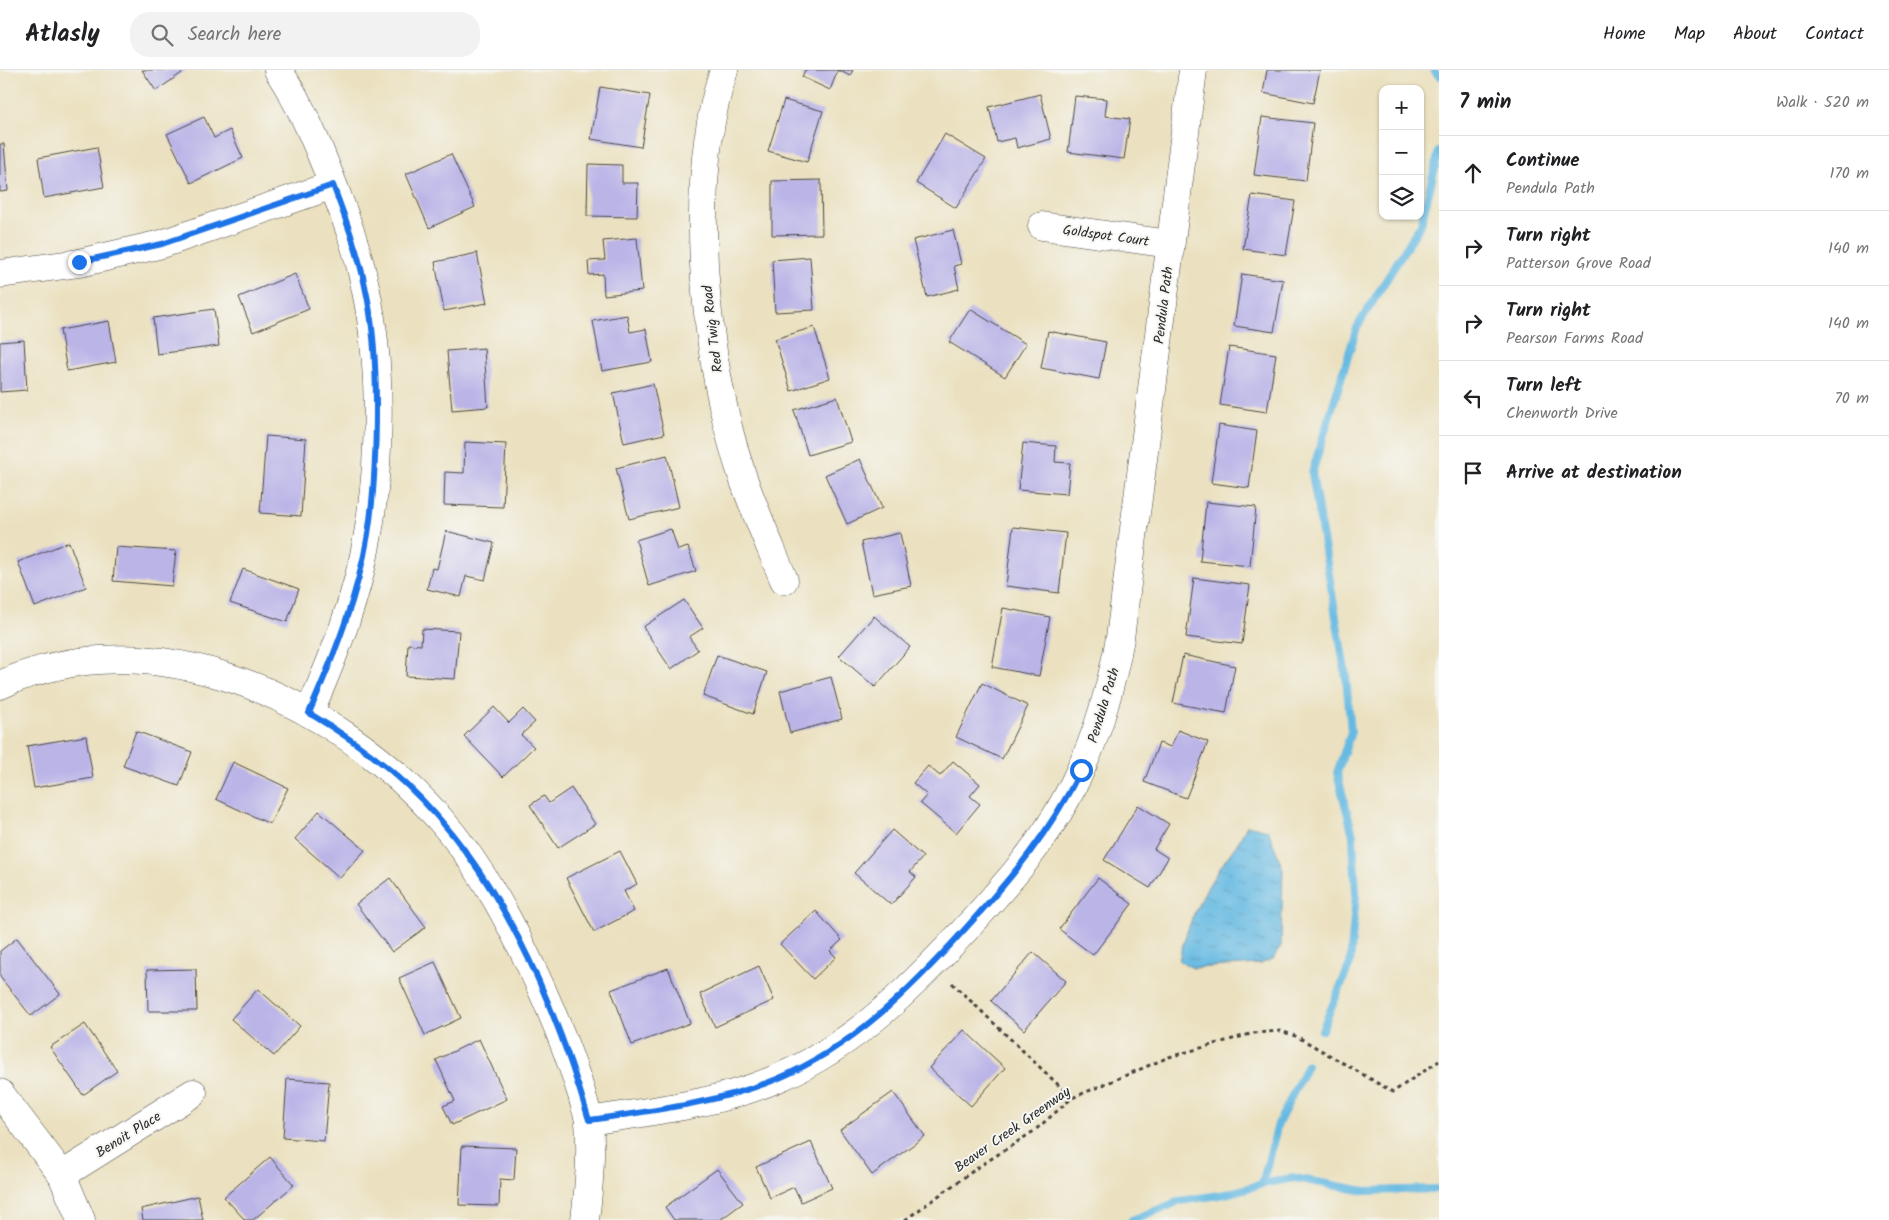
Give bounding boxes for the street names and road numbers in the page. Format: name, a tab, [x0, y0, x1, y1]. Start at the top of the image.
street label: Goldspot Court	[1061, 219, 1151, 253]
street label: Pendula Path	[1148, 265, 1180, 345]
street label: Red Twig Road	[697, 283, 729, 374]
street label: Pendula Path	[1082, 665, 1126, 746]
street label: Beaver Creek Greenway	[950, 1081, 1076, 1178]
street label: Benoit Place	[92, 1106, 166, 1164]

